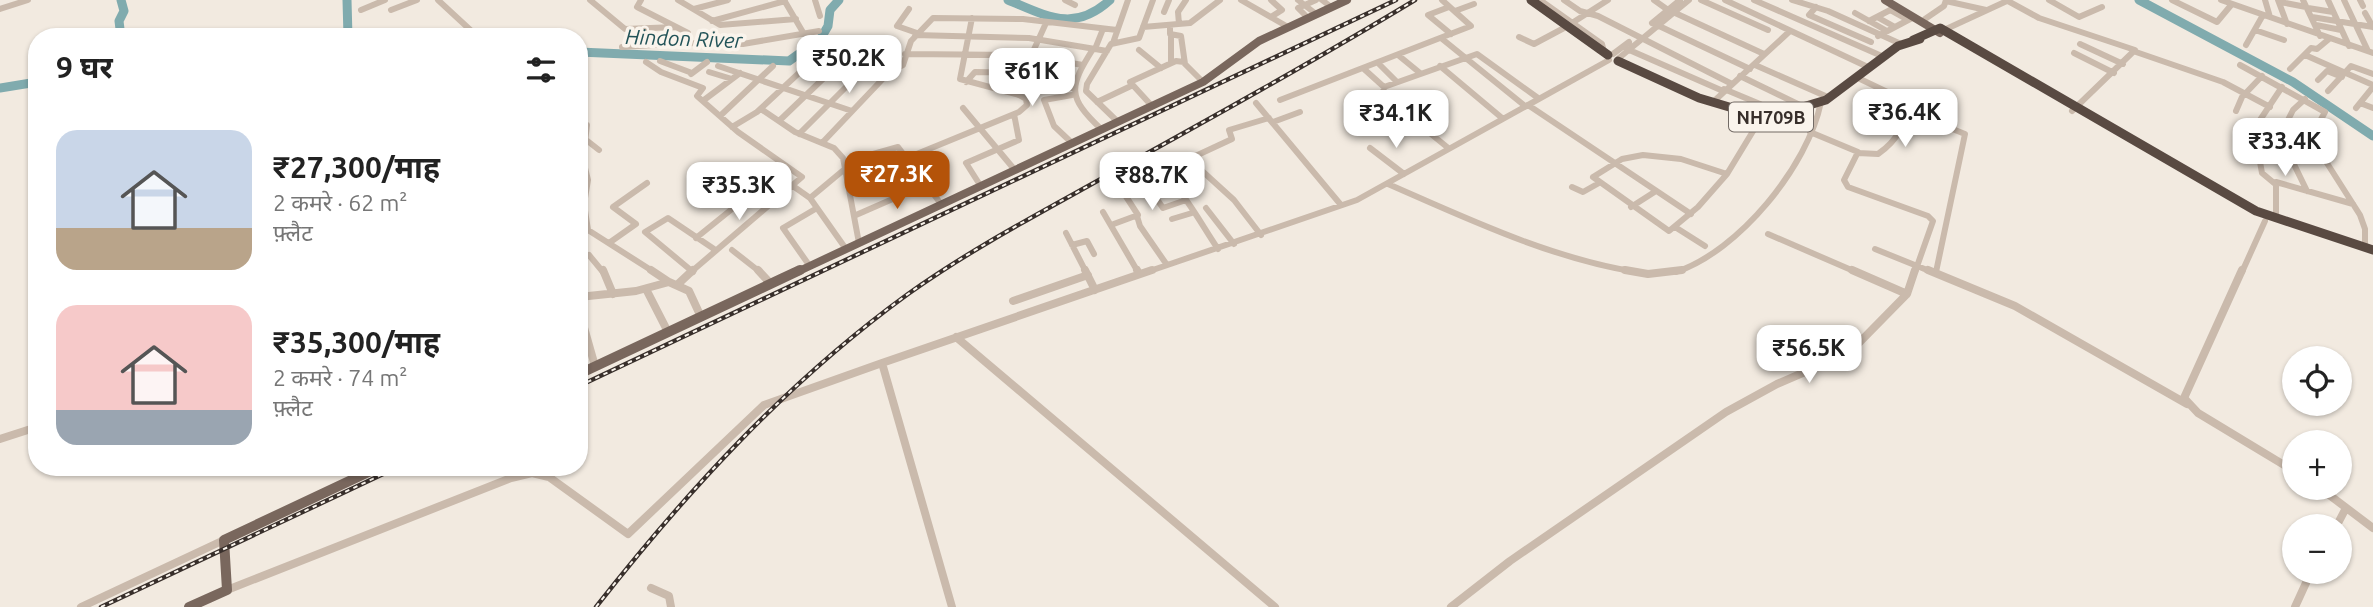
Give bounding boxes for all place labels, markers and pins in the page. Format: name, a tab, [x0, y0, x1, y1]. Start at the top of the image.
pin: ₹50.2K	[792, 36, 906, 95]
pin: ₹61K	[991, 48, 1073, 108]
pin: ₹34.1K	[1339, 90, 1453, 150]
pin: ₹36.4K	[1848, 90, 1962, 149]
pin: ₹33.4K	[2228, 118, 2342, 178]
pin: ₹27.3K	[840, 152, 954, 211]
pin: ₹88.7K	[1095, 152, 1209, 212]
pin: ₹35.3K	[682, 162, 796, 222]
pin: ₹56.5K	[1752, 326, 1866, 385]

